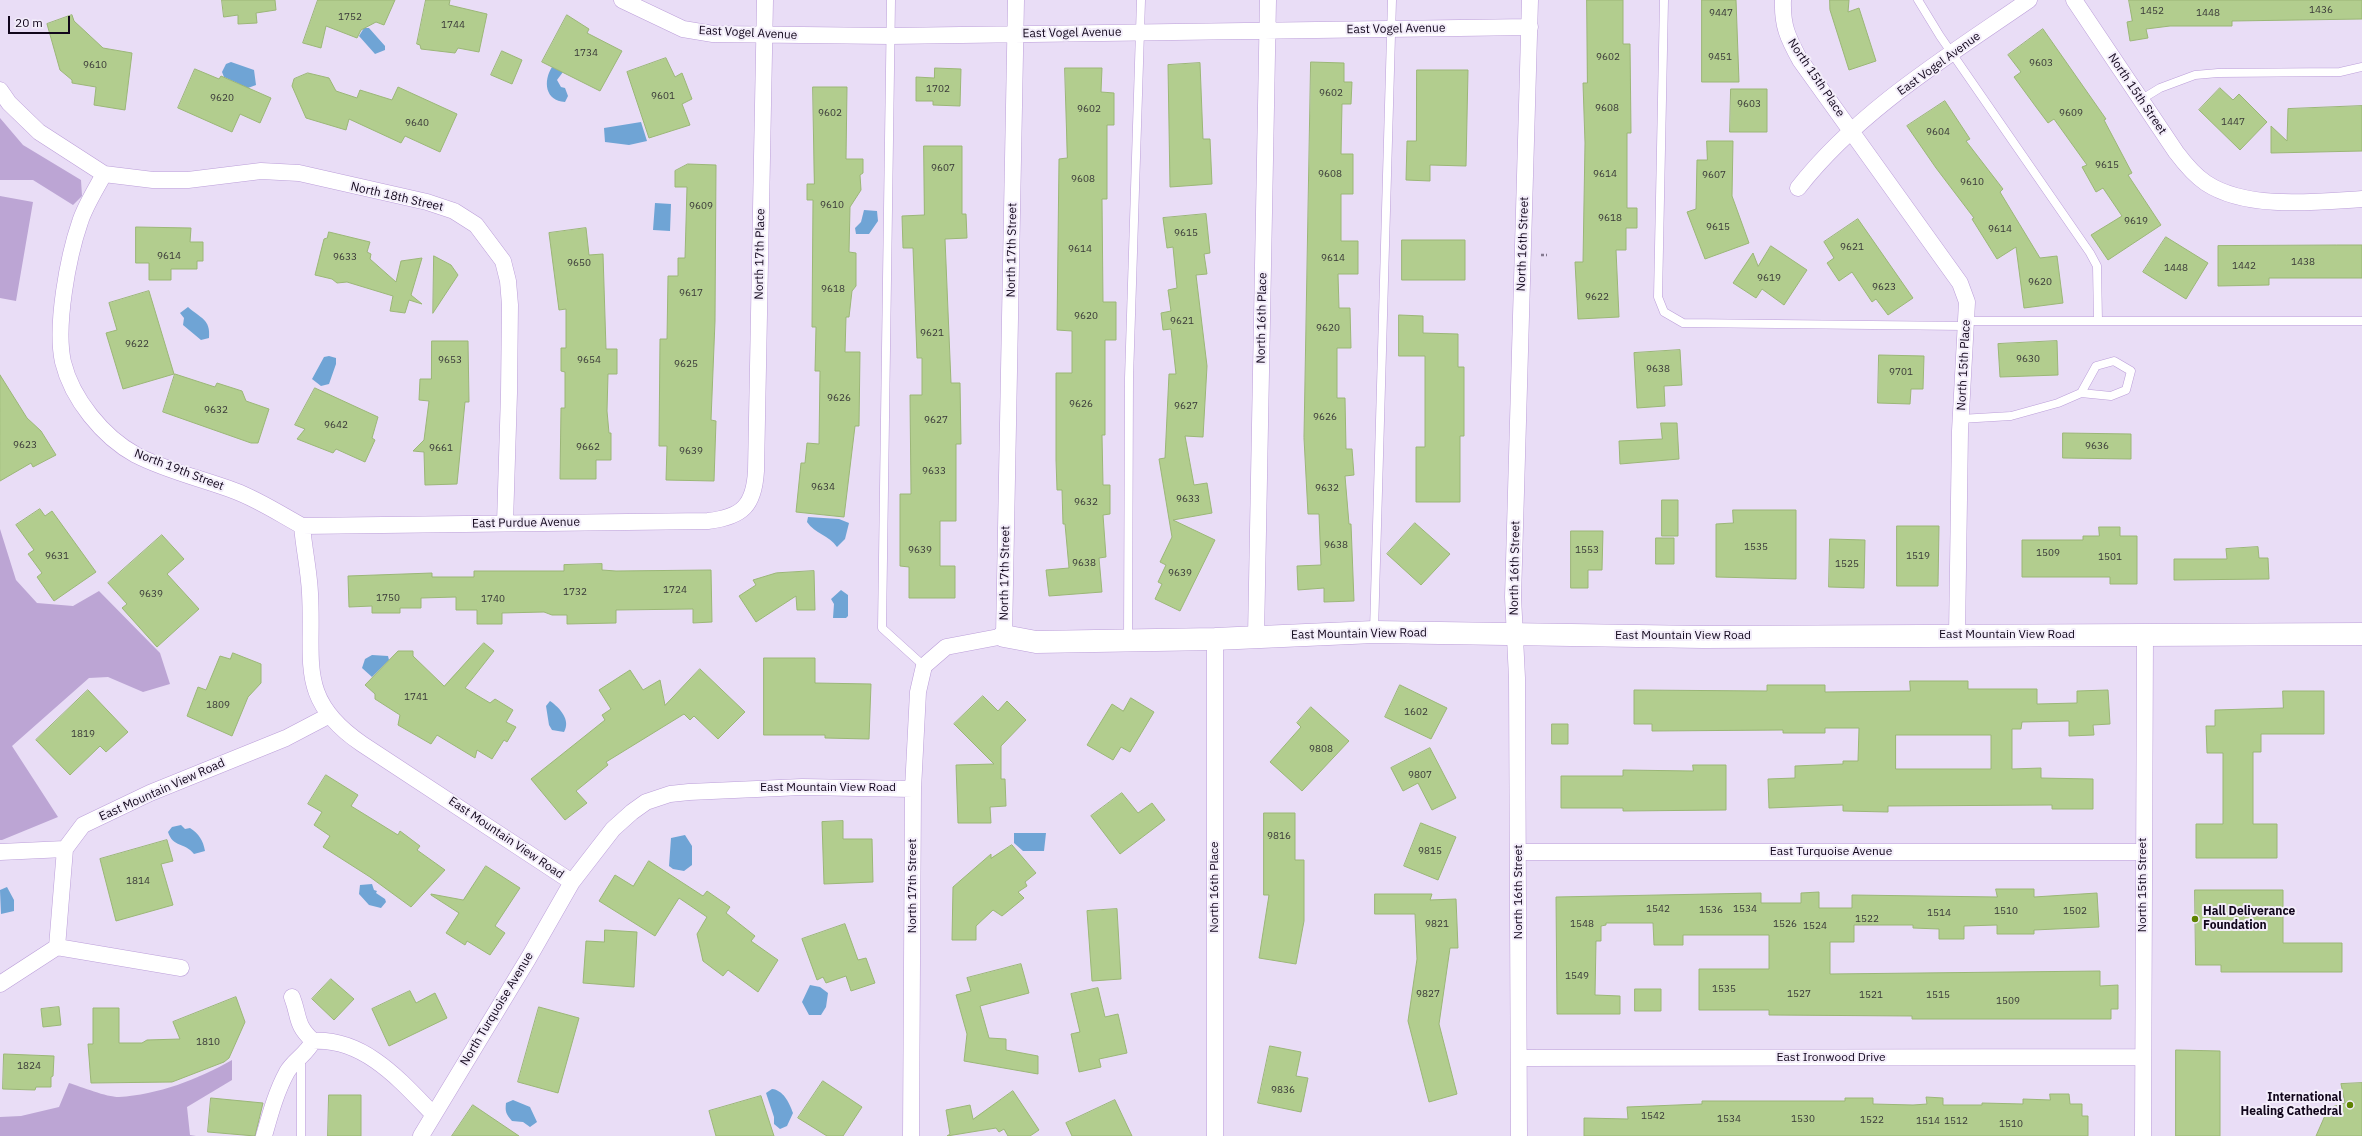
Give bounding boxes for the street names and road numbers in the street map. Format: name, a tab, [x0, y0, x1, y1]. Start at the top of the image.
street label: East Vogel Avenue	[1346, 21, 1446, 37]
street label: East Vogel Avenue	[698, 23, 798, 43]
street label: East Vogel Avenue	[1022, 25, 1122, 41]
street label: East Vogel Avenue	[1895, 29, 1983, 99]
street label: North 15th Place	[1785, 36, 1847, 120]
street label: North 15th Street	[2105, 51, 2169, 137]
street label: North 18th Street	[349, 179, 445, 215]
street label: North 16th Street	[1514, 196, 1532, 292]
street label: North 17th Street	[1004, 203, 1020, 297]
street label: North 17th Place	[752, 208, 768, 300]
street label: North 16th Place	[1254, 272, 1270, 364]
street label: North 15th Place	[1954, 319, 1974, 411]
street label: North 19th Street	[132, 446, 226, 494]
street label: East Purdue Avenue	[472, 515, 580, 531]
street label: North 16th Street	[1507, 521, 1523, 615]
street label: North 17th Street	[997, 526, 1013, 620]
street label: East Mountain View Road	[1291, 626, 1427, 642]
street label: East Mountain View Road	[1939, 628, 2075, 642]
street label: East Mountain View Road	[1615, 629, 1751, 643]
street label: East Mountain View Road	[97, 756, 227, 824]
street label: East Mountain View Road	[760, 781, 896, 795]
street label: East Mountain View Road	[446, 794, 566, 882]
street label: North 15th Street	[2136, 838, 2150, 932]
street label: North 17th Street	[906, 839, 920, 933]
street label: North 16th Place	[1208, 841, 1222, 933]
street label: North 16th Street	[1512, 845, 1526, 939]
street label: East Turquoise Avenue	[1770, 845, 1892, 859]
street label: North Turquoise Avenue	[457, 950, 537, 1068]
street label: East Ironwood Drive	[1776, 1051, 1886, 1065]

